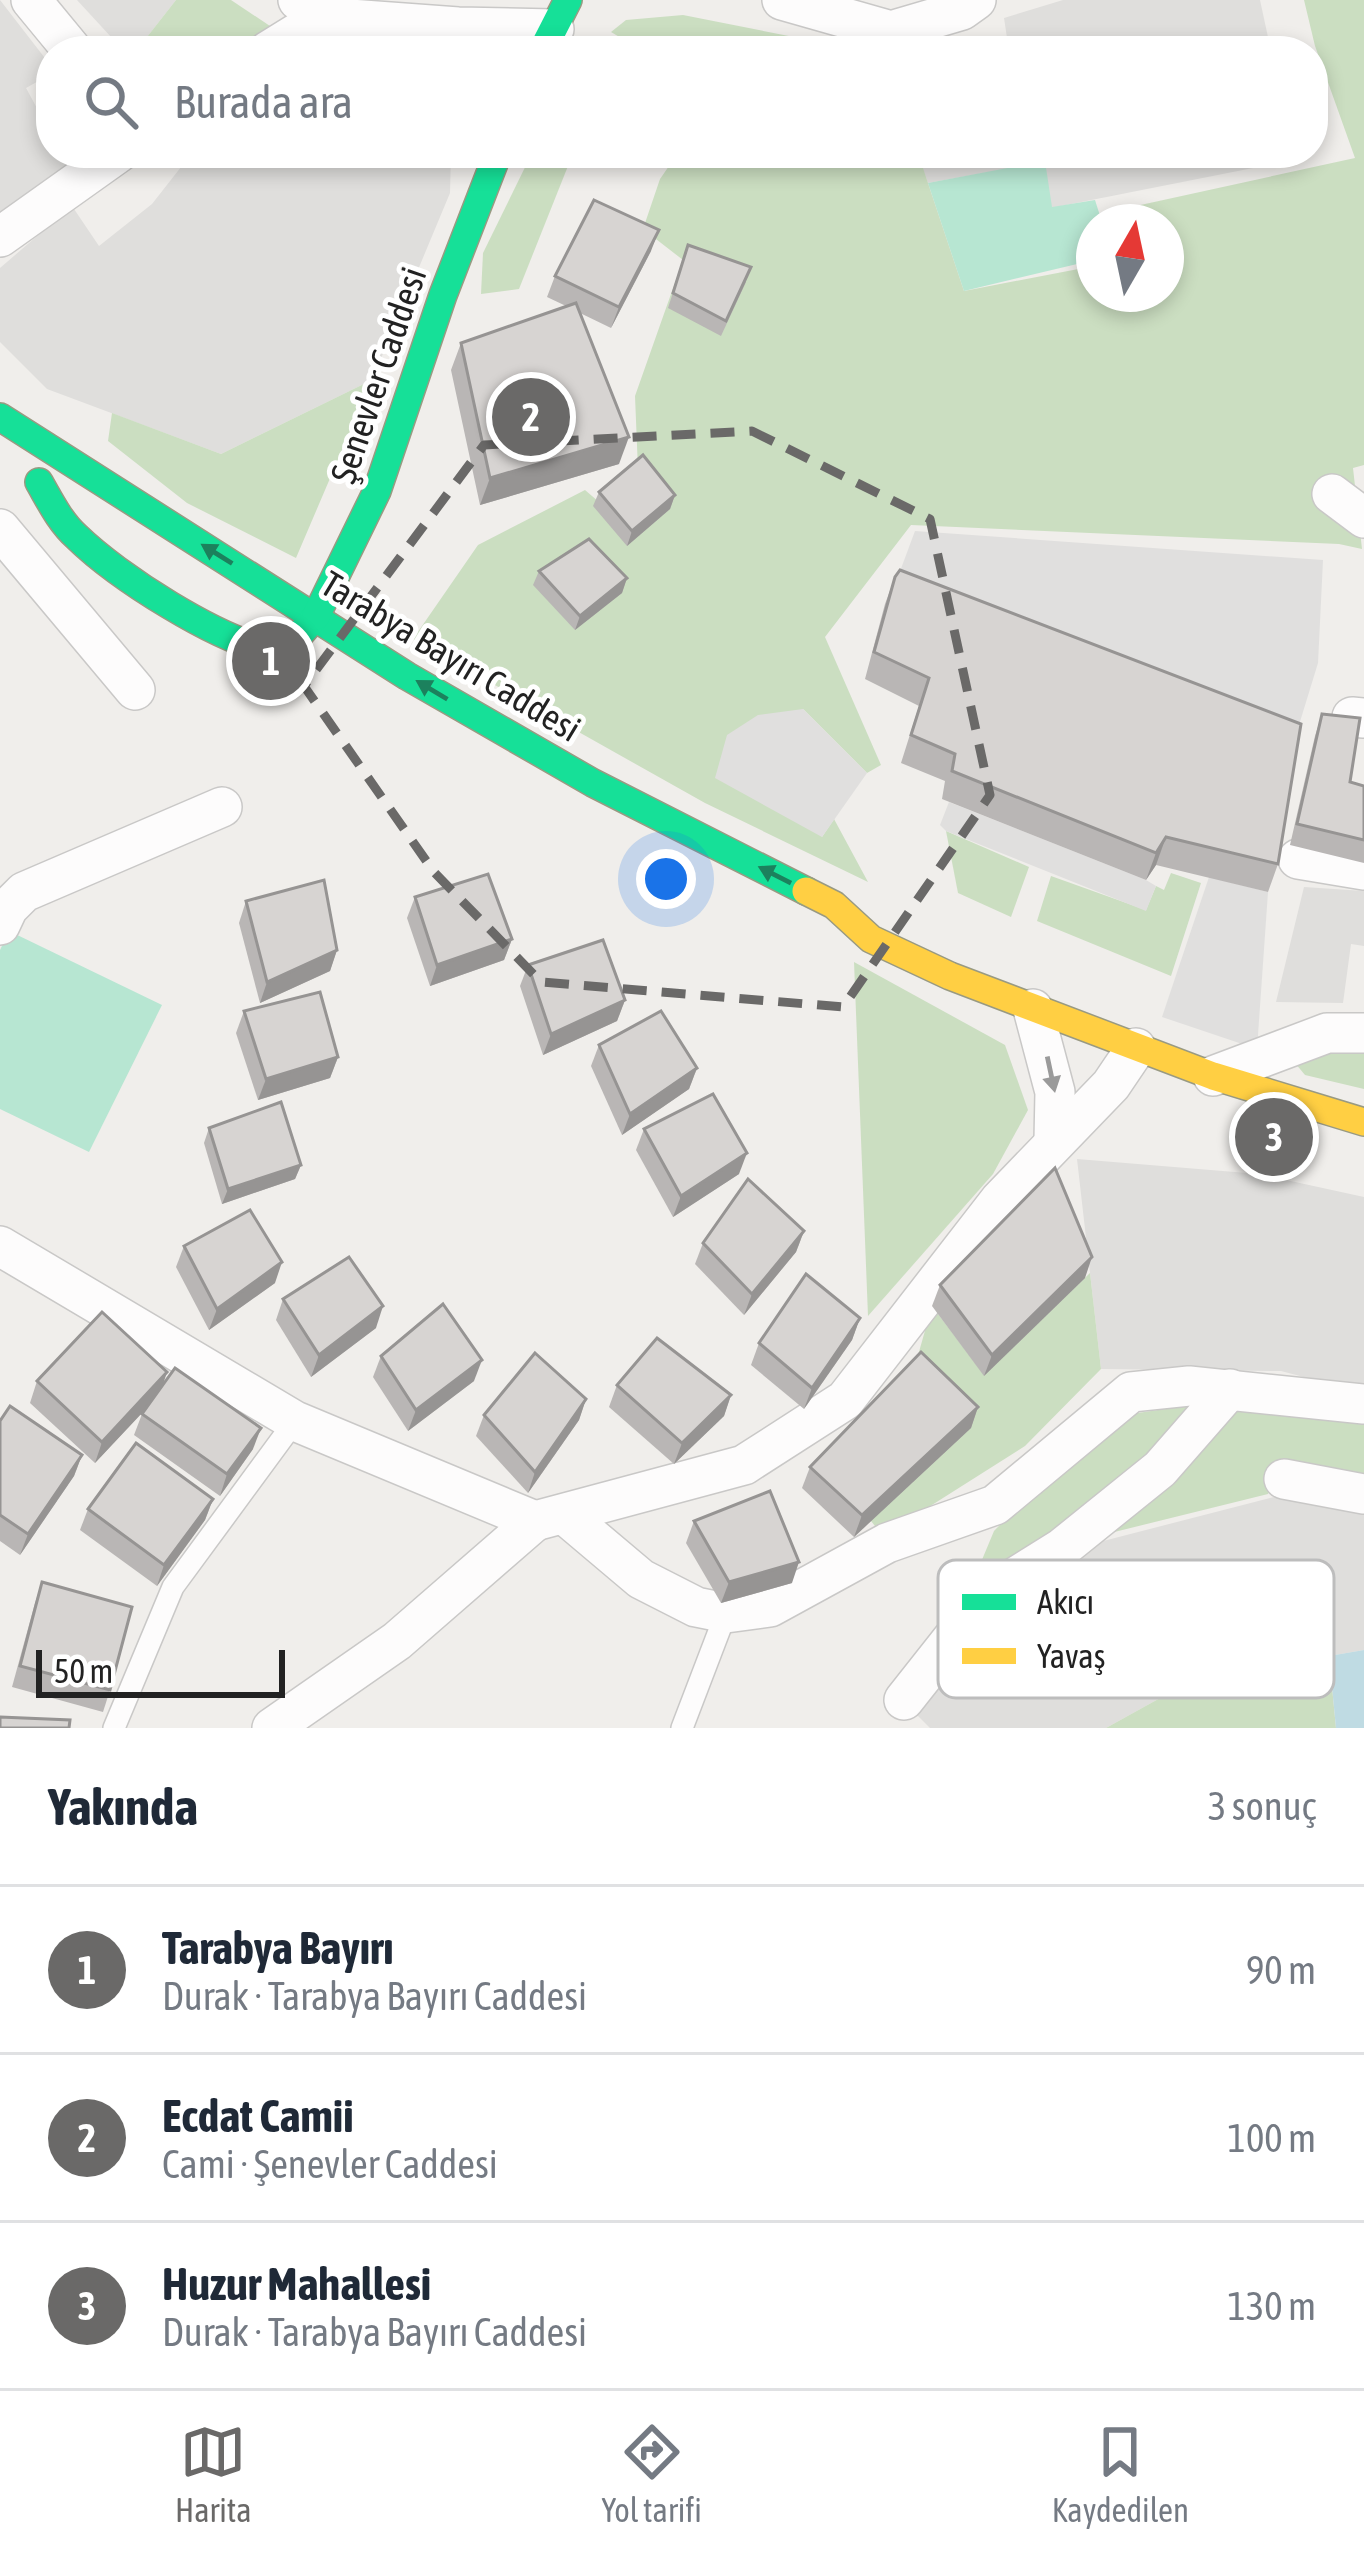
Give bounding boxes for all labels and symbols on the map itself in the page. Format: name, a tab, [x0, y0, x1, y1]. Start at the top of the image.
north arrow	[1076, 204, 1184, 312]
street label: Şenevler Caddesi	[321, 262, 435, 488]
pin: 2	[492, 372, 570, 462]
one-way arrow	[200, 544, 233, 566]
street label: Tarabya Bayırı Caddesi	[314, 562, 588, 750]
pin: 1	[232, 616, 310, 706]
one-way arrow	[415, 681, 449, 702]
your location	[636, 849, 696, 909]
one-way arrow	[757, 865, 792, 885]
one-way arrow	[1042, 1055, 1061, 1093]
pin: 3	[1235, 1092, 1313, 1182]
legend	[938, 1560, 1334, 1698]
text: Akıcı	[1037, 1583, 1094, 1621]
text: Yavaş	[1037, 1637, 1105, 1675]
scale bar	[36, 1644, 285, 1697]

